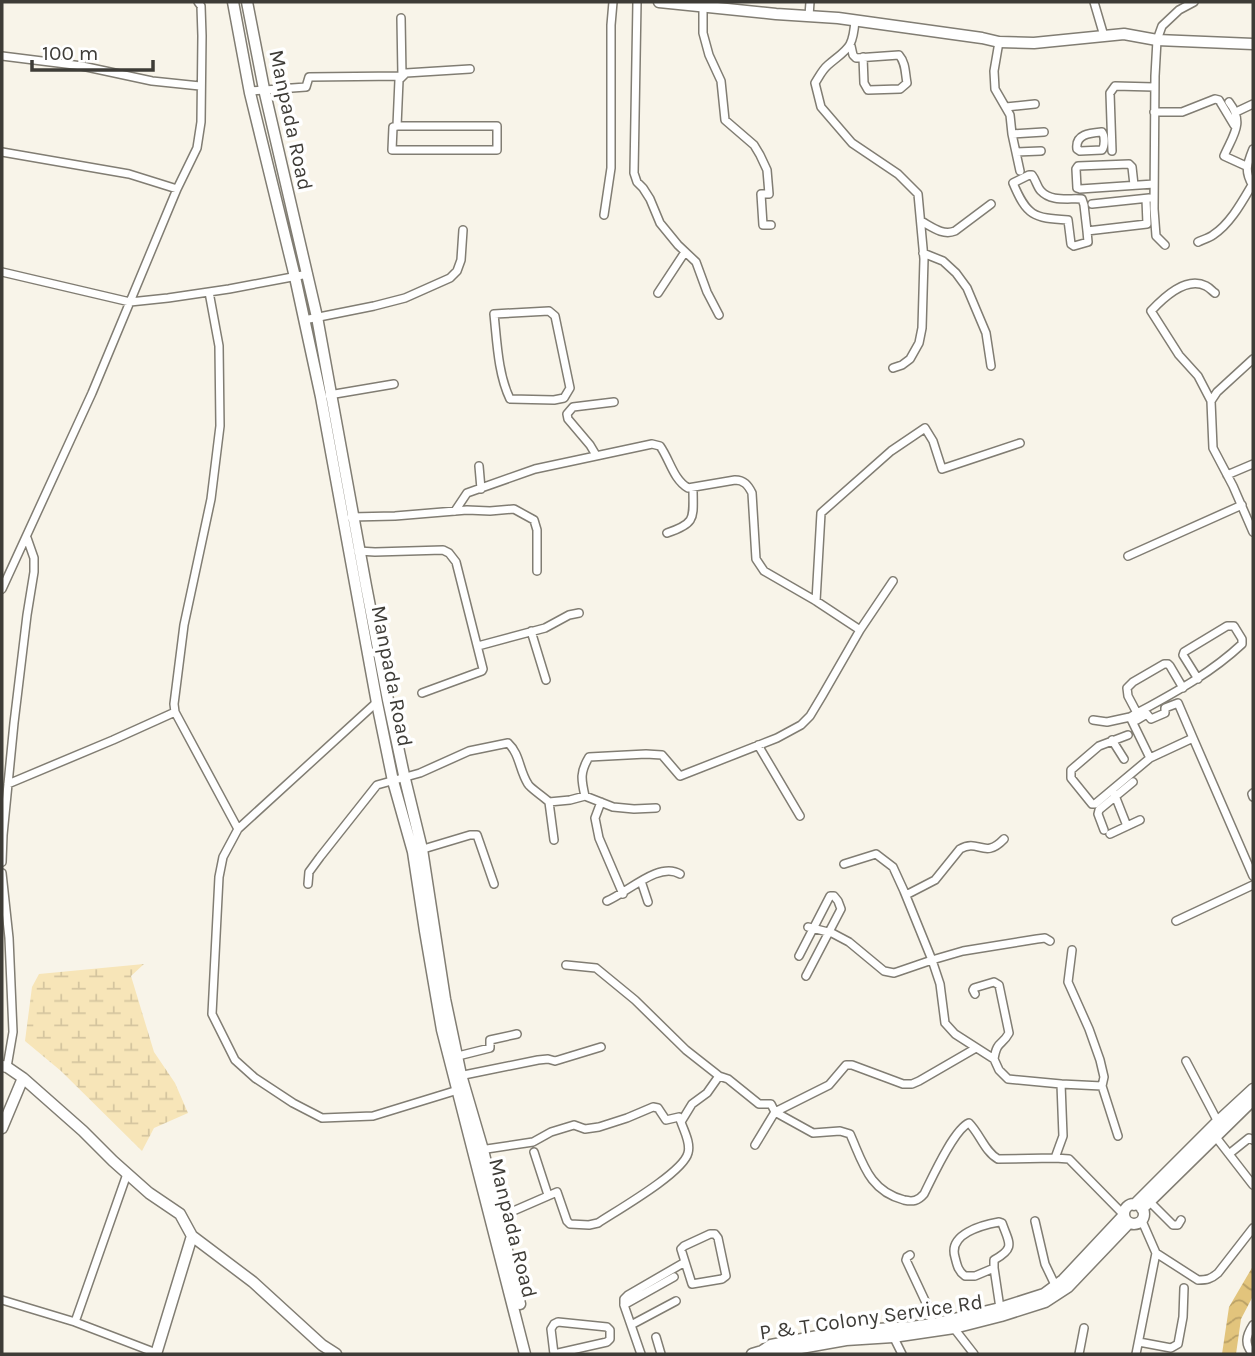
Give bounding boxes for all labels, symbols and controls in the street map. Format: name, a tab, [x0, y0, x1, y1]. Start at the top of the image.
scale bar	[32, 28, 152, 72]
text: 100 m	[42, 41, 99, 65]
street label: Manpada Road	[264, 47, 318, 193]
street label: Manpada Road	[367, 603, 417, 749]
street label: Manpada Road	[484, 1156, 542, 1300]
street label: P & T Colony Service Rd	[758, 1289, 984, 1345]

